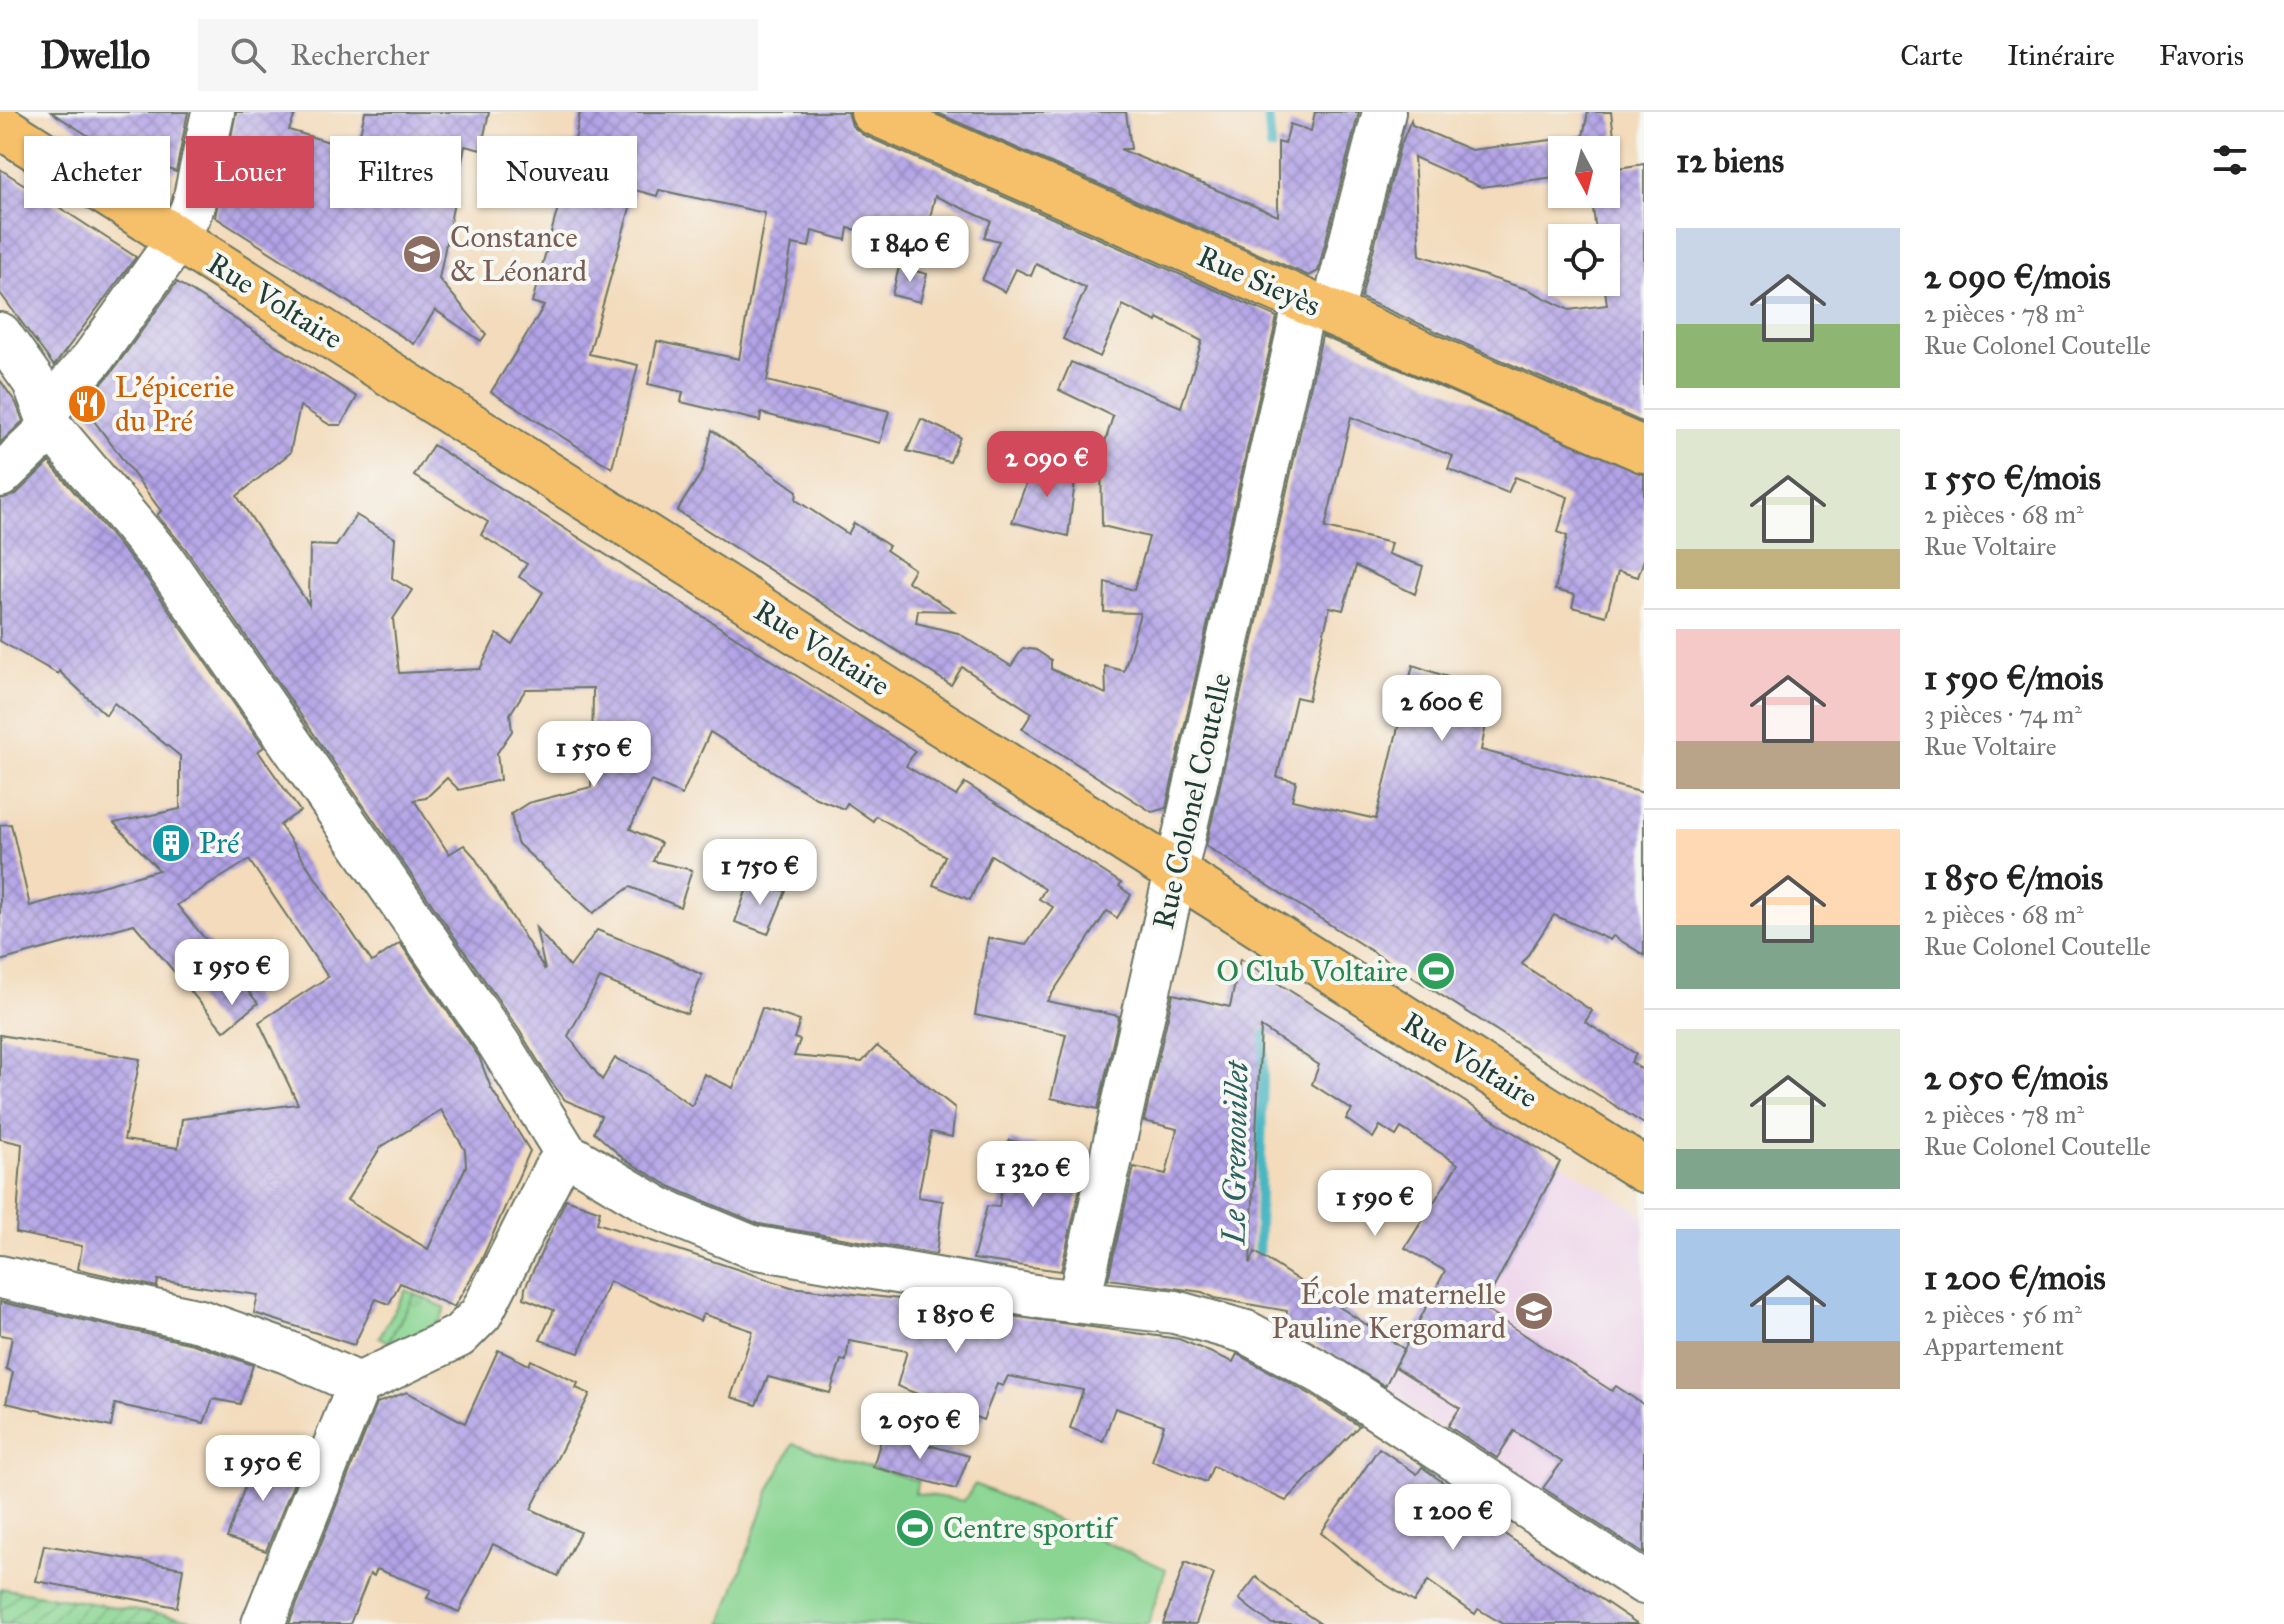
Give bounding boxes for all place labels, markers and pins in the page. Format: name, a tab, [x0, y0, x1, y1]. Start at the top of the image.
pin: 1 840 €	[836, 216, 984, 284]
place label: Constance & Léonard	[450, 219, 587, 289]
school or university icon: Constance & Léonard	[401, 233, 443, 275]
place label: L'épicerie du Pré	[115, 369, 234, 439]
restaurant icon: L'épicerie du Pré	[66, 383, 108, 425]
pin: 2 090 €	[973, 431, 1121, 499]
pin: 2 600 €	[1368, 675, 1516, 743]
pin: 1 550 €	[520, 721, 668, 789]
building icon: Pré	[150, 822, 192, 864]
place label: Pré	[199, 825, 240, 861]
pin: 1 750 €	[686, 839, 834, 907]
pin: 1 950 €	[158, 939, 306, 1007]
sports icon: O Club Voltaire	[1415, 950, 1457, 992]
place label: O Club Voltaire	[1216, 953, 1408, 989]
pin: 1 320 €	[959, 1141, 1107, 1209]
pin: 1 590 €	[1301, 1170, 1449, 1238]
place label: École maternelle Pauline Kergomard	[1271, 1275, 1506, 1346]
pin: 1 850 €	[882, 1287, 1030, 1355]
school or university icon: École maternelle Pauline Kergomard	[1513, 1290, 1555, 1332]
pin: 2 050 €	[846, 1393, 994, 1461]
pin: 1 950 €	[189, 1435, 337, 1503]
pin: 1 200 €	[1379, 1484, 1527, 1552]
sports icon: Centre sportif	[894, 1507, 936, 1549]
place label: Centre sportif	[943, 1510, 1119, 1546]

